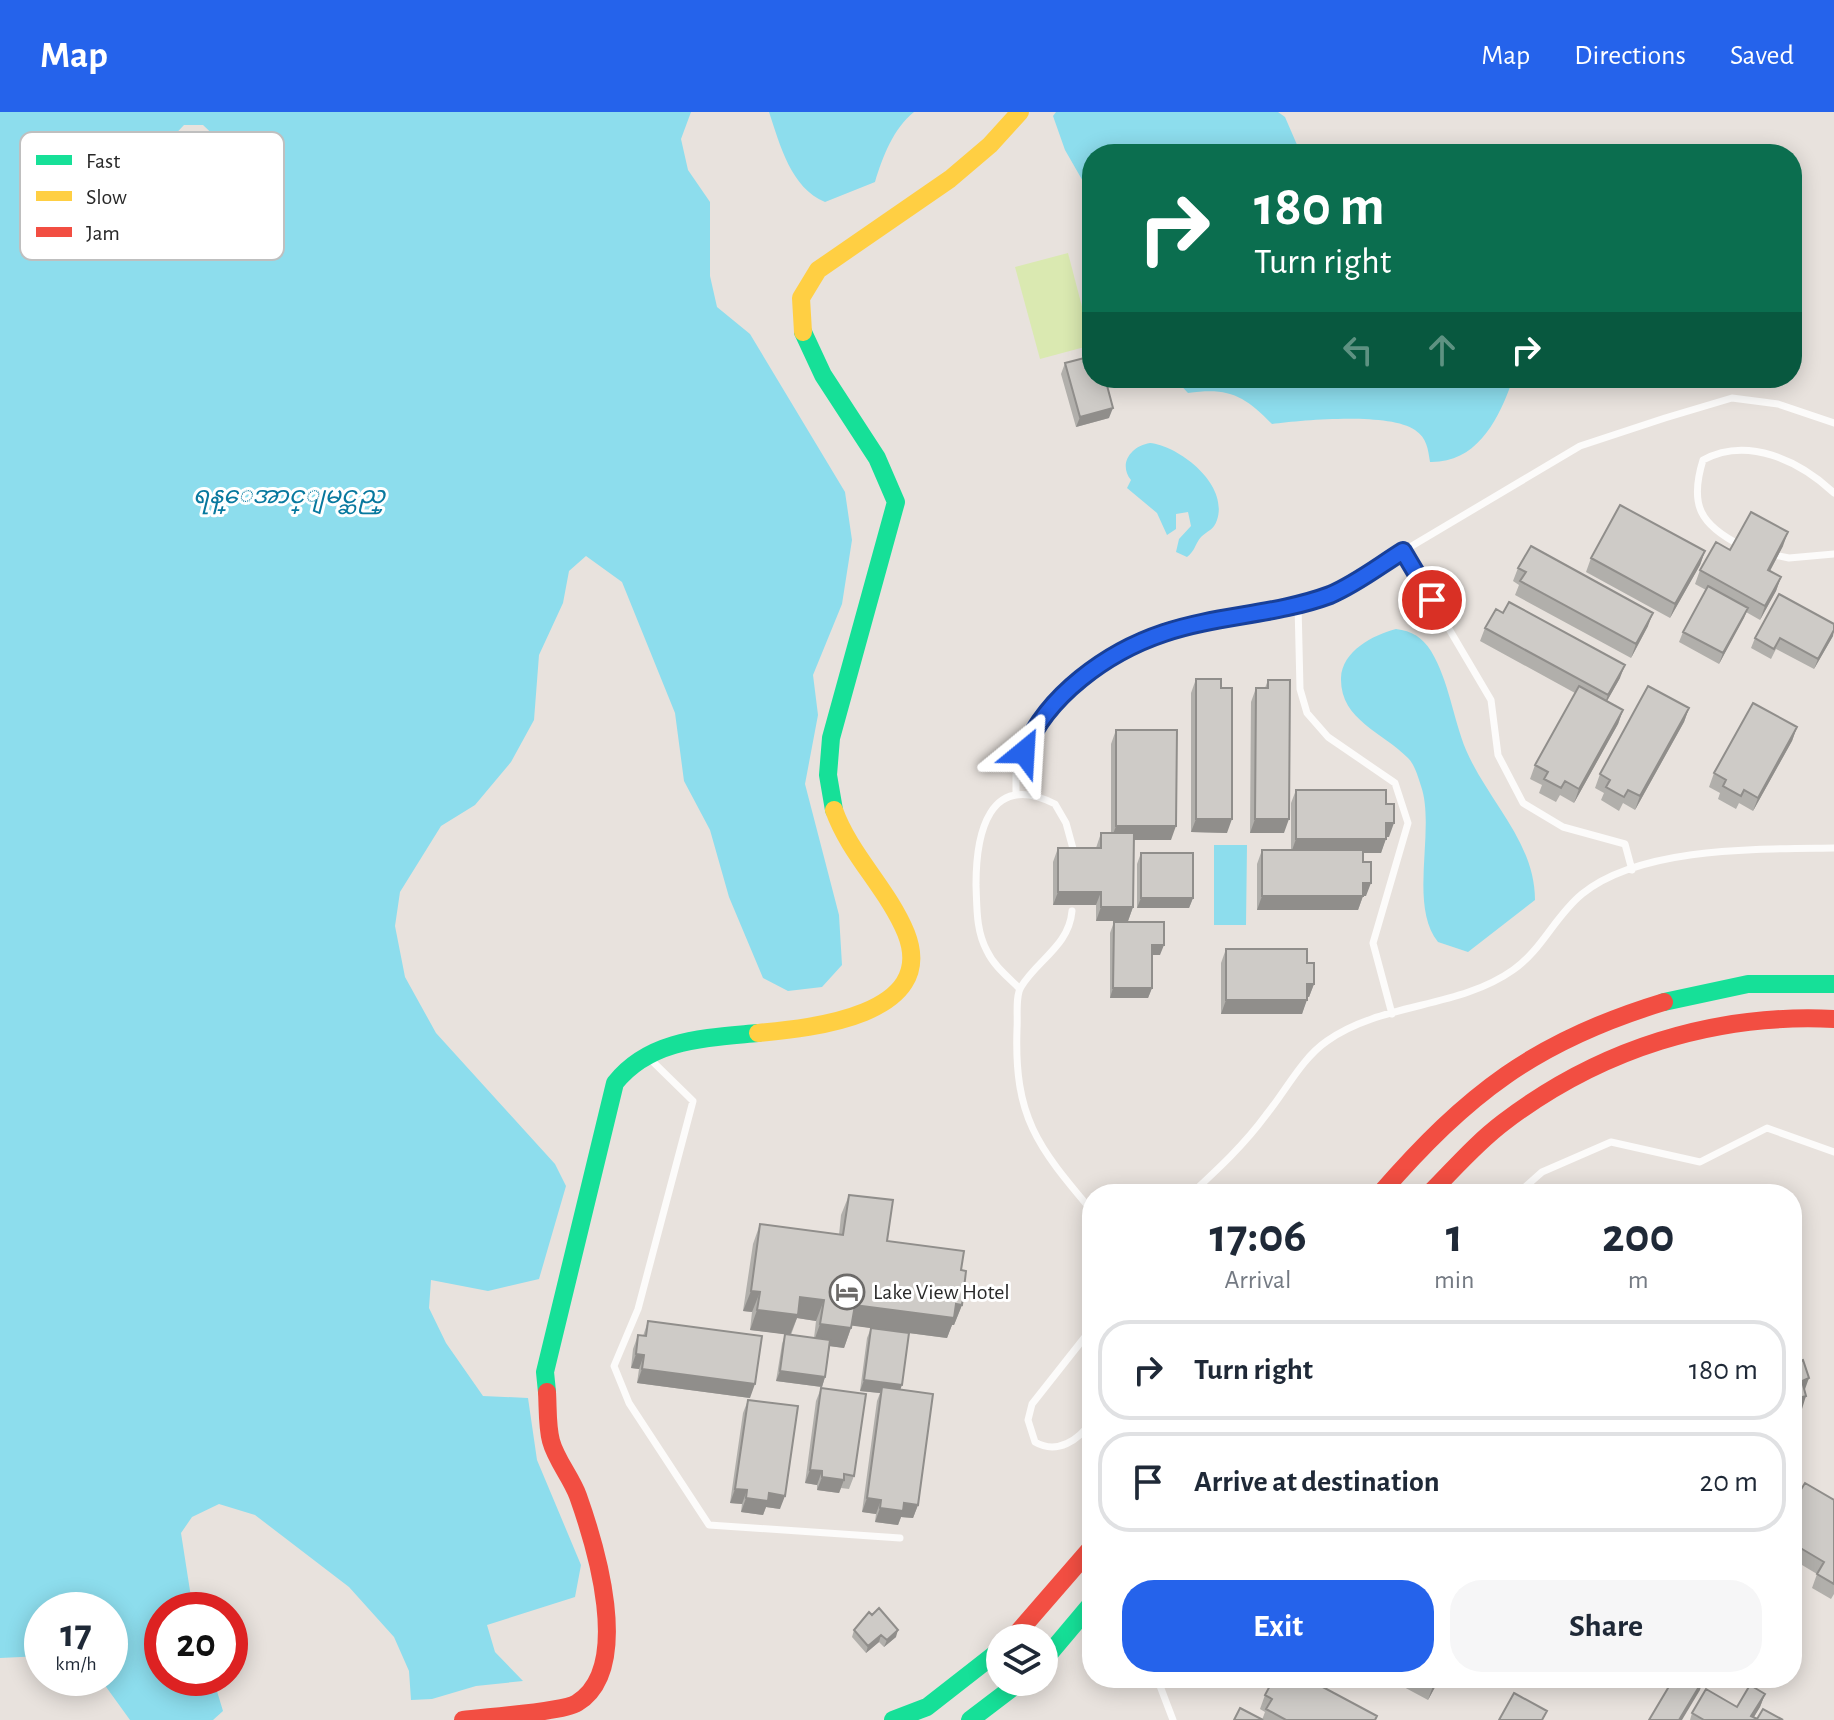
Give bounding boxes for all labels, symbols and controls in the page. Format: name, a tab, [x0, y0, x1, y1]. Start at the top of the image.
text: Map	[40, 37, 108, 75]
text: Map	[1481, 42, 1530, 70]
text: Directions	[1574, 42, 1686, 70]
text: Saved	[1730, 42, 1794, 70]
legend	[20, 132, 284, 260]
text: Fast	[86, 150, 120, 172]
icon: right	[1122, 176, 1226, 280]
text: 180 m	[1254, 179, 1385, 235]
text: Slow	[86, 186, 127, 208]
text: Jam	[86, 222, 120, 244]
text: Turn right	[1254, 244, 1391, 280]
icon: left	[1336, 328, 1380, 372]
icon: ahead	[1420, 328, 1464, 372]
icon: right	[1504, 328, 1548, 372]
water label: ရန္ေအာင္ျမင္ဆည္	[193, 484, 386, 515]
pin	[1398, 566, 1466, 634]
icon: arrive	[1410, 578, 1454, 622]
position arrow	[982, 710, 1066, 794]
text: 17:06	[1209, 1213, 1307, 1261]
text: 1	[1446, 1213, 1463, 1261]
text: 200	[1602, 1213, 1675, 1261]
text: Arrival	[1225, 1267, 1291, 1293]
text: min	[1434, 1267, 1475, 1293]
text: m	[1628, 1267, 1649, 1293]
hotel icon: Lake View Hotel	[828, 1273, 866, 1311]
place label: Lake View Hotel	[873, 1281, 1010, 1303]
icon: right	[1126, 1348, 1170, 1392]
text: Turn right	[1194, 1355, 1313, 1385]
text: 180 m	[1689, 1355, 1758, 1385]
icon: arrive	[1126, 1460, 1170, 1504]
text: Arrive at destination	[1194, 1467, 1440, 1497]
text: 20 m	[1700, 1467, 1758, 1497]
button: Exit	[1122, 1580, 1434, 1672]
button: Share	[1450, 1580, 1762, 1672]
speed limit sign: 20	[144, 1592, 248, 1696]
text: 17	[60, 1614, 92, 1654]
map controls	[986, 1624, 1058, 1696]
button: layers	[986, 1624, 1058, 1696]
text: km/h	[55, 1654, 97, 1674]

